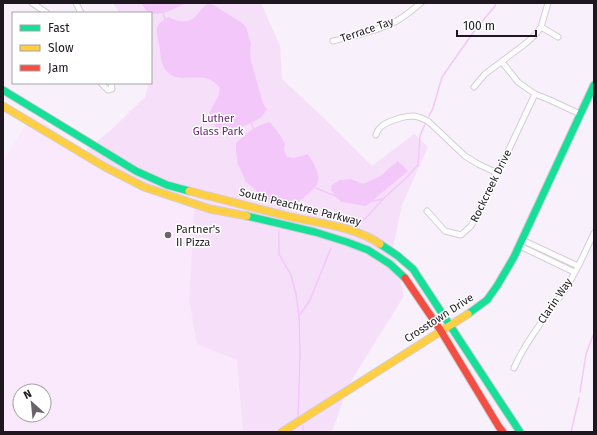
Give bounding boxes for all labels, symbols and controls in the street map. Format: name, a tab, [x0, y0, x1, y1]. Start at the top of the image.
legend	[12, 12, 152, 84]
scale bar	[457, 12, 536, 38]
street label: Terrace Tay	[339, 15, 396, 45]
text: 100 m	[463, 19, 495, 33]
text: Fast	[48, 21, 70, 35]
text: Slow	[48, 41, 74, 55]
text: Jam	[48, 61, 68, 75]
park label: Luther Glass Park	[193, 112, 244, 138]
street label: Rockcreek Drive	[468, 148, 514, 224]
street label: South Peachtree Parkway	[238, 186, 363, 229]
place label: Partner's II Pizza	[176, 223, 220, 249]
marker: Partner's II Pizza	[163, 230, 173, 240]
street label: Clarin Way	[535, 275, 575, 326]
street label: Crosstown Drive	[402, 291, 476, 345]
north arrow	[12, 383, 52, 423]
text: N	[21, 387, 34, 402]

